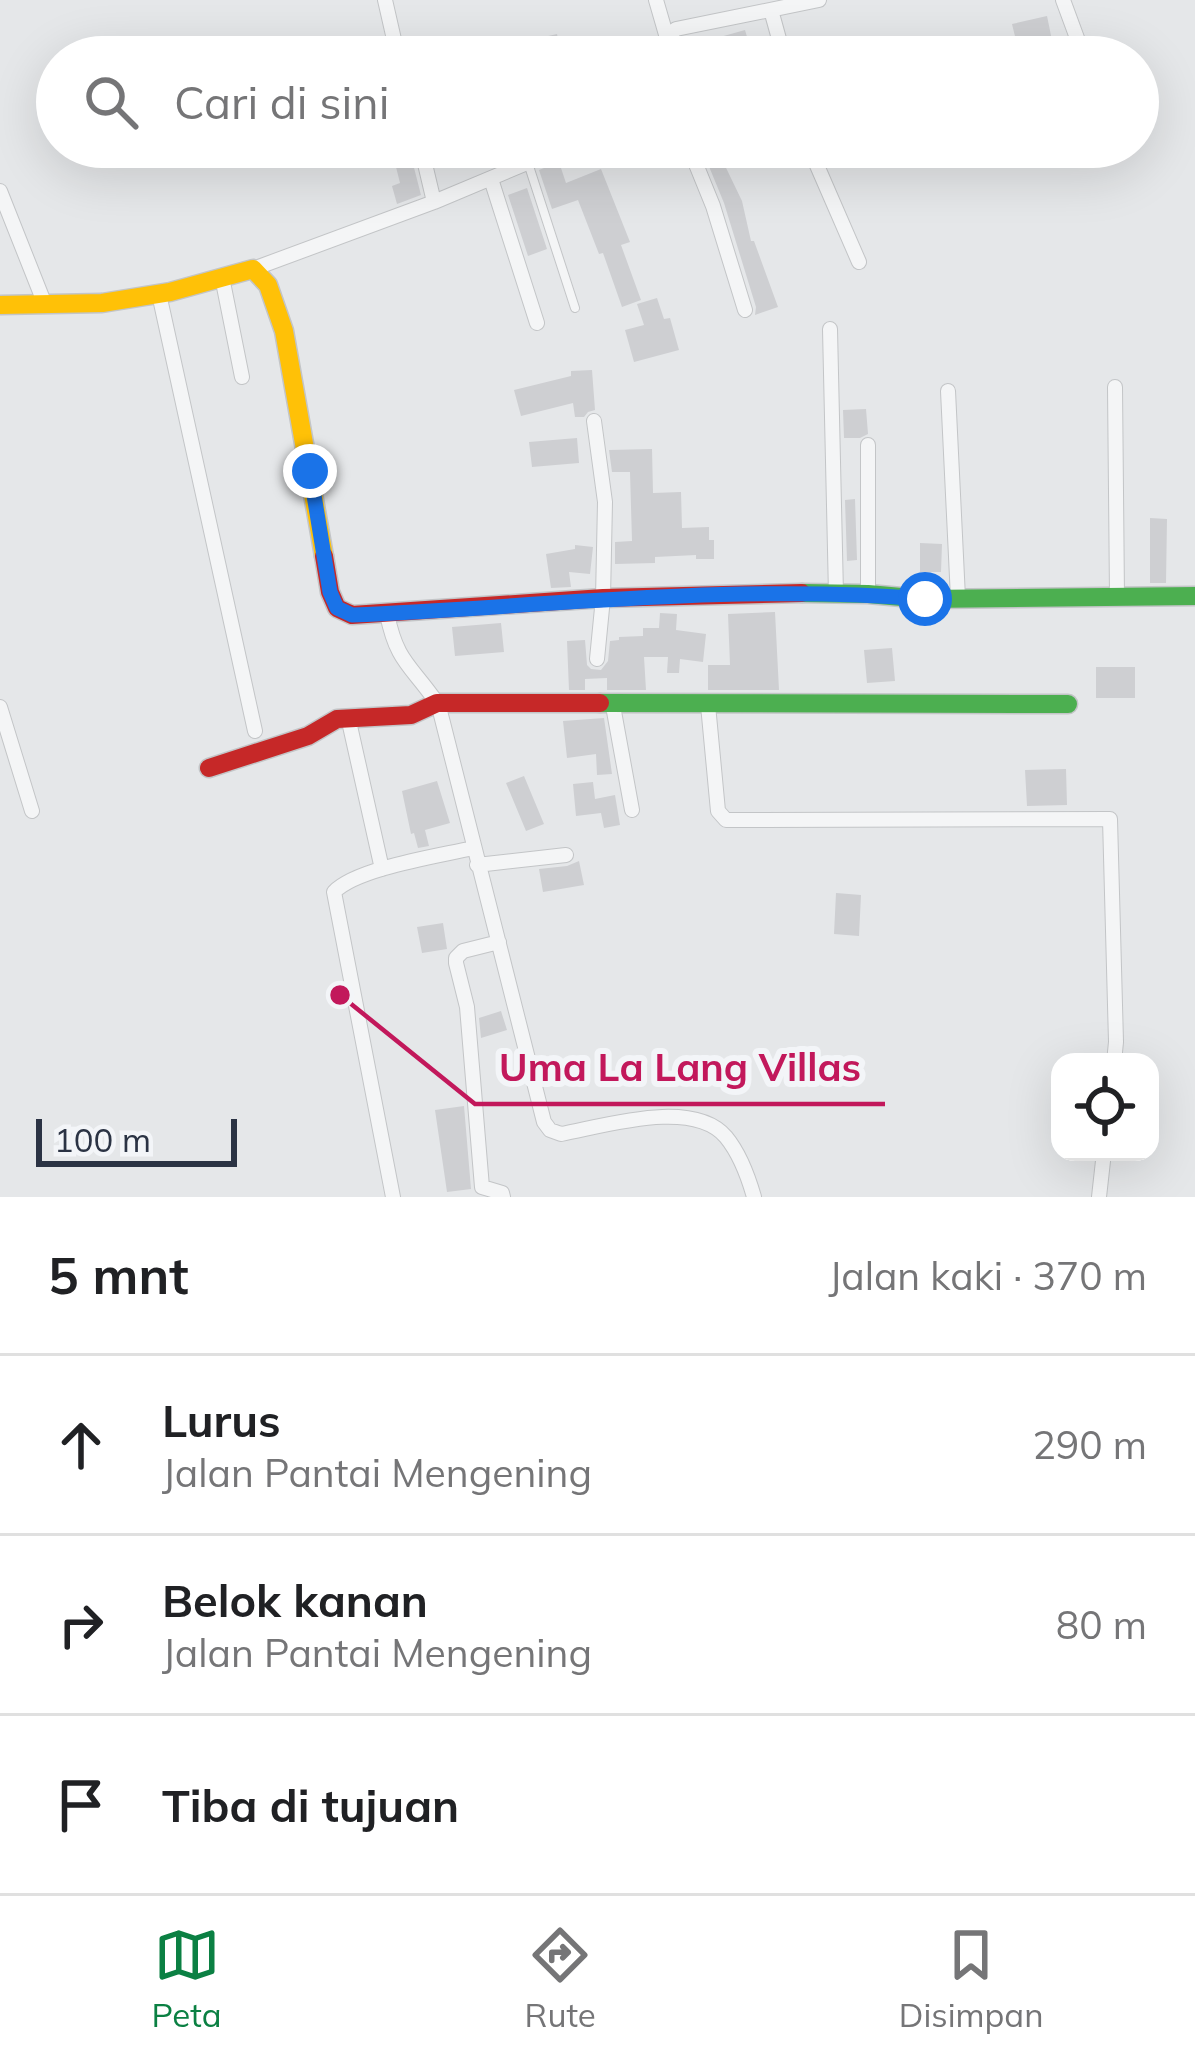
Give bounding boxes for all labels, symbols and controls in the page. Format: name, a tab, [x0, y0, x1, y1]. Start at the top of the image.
search box	[36, 36, 1159, 168]
icon: search	[78, 69, 144, 135]
text: Cari di sini	[174, 74, 389, 130]
route end	[283, 444, 337, 498]
route start	[898, 572, 952, 626]
callout: Uma La Lang Villas	[475, 1029, 885, 1104]
text: Uma La Lang Villas	[499, 1042, 861, 1091]
map controls	[1051, 1053, 1159, 1161]
button: locate	[1051, 1053, 1159, 1161]
scale bar	[36, 1113, 237, 1166]
text: 100 m	[54, 1119, 151, 1160]
text: 5 mnt	[48, 1243, 189, 1307]
text: Jalan kaki · 370 m	[828, 1251, 1147, 1300]
text: Lurus	[162, 1392, 281, 1448]
icon: ahead	[48, 1412, 114, 1478]
text: 290 m	[1032, 1420, 1147, 1469]
text: Jalan Pantai Mengening	[162, 1448, 592, 1497]
text: Belok kanan	[162, 1572, 428, 1628]
icon: right	[48, 1592, 114, 1658]
text: 80 m	[1056, 1600, 1147, 1649]
text: Jalan Pantai Mengening	[162, 1628, 592, 1677]
icon: arrive	[48, 1772, 114, 1838]
text: Tiba di tujuan	[162, 1777, 459, 1833]
tab: Peta	[152, 1922, 222, 2035]
tab: Rute	[525, 1922, 596, 2035]
tab: Disimpan	[899, 1922, 1043, 2035]

